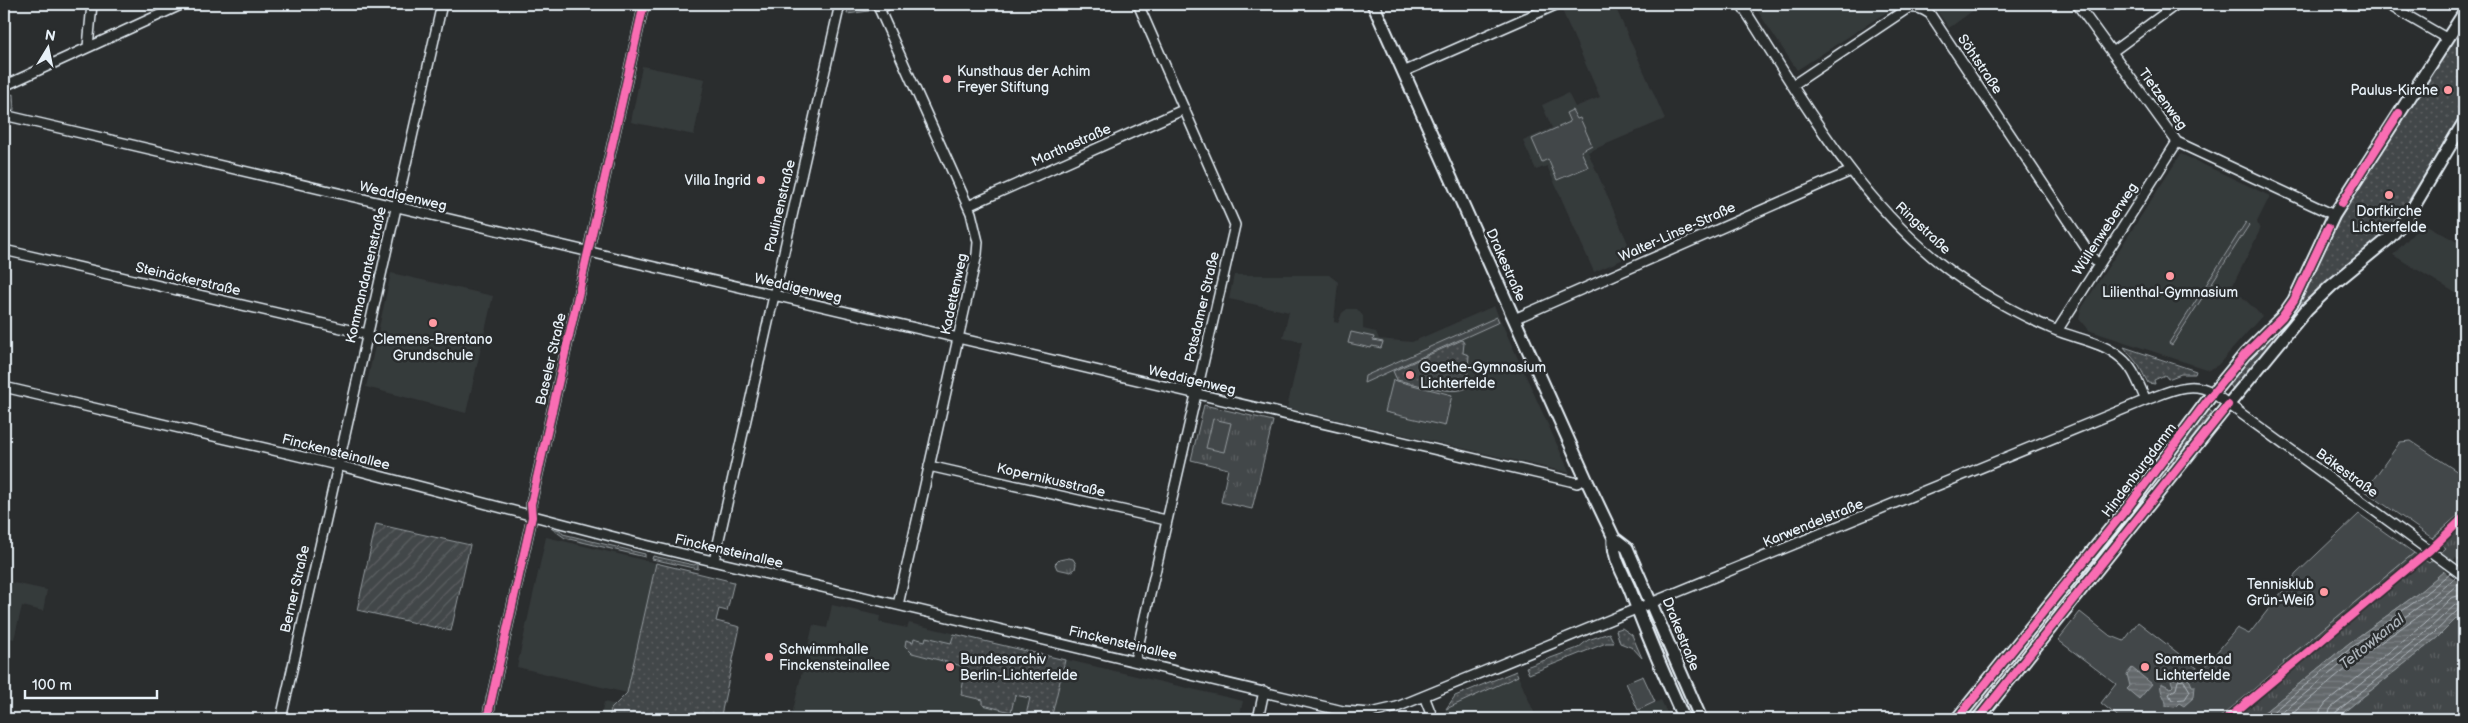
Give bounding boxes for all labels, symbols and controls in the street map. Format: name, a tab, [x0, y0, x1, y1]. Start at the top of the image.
north arrow	[22, 22, 72, 72]
text: N	[44, 26, 57, 45]
street label: Söhtstraße	[1954, 31, 2006, 97]
place label: Kunsthaus der Achim Freyer Stiftung	[957, 63, 1090, 96]
street label: Tietzenweg	[2135, 65, 2191, 133]
marker: Kunsthaus der Achim Freyer Stiftung	[941, 73, 953, 85]
place label: Paulus-Kirche	[2350, 82, 2438, 99]
marker: Paulus-Kirche	[2442, 84, 2454, 96]
street label: Marthastraße	[1029, 120, 1113, 170]
street label: Paulinenstraße	[761, 158, 799, 254]
place label: Villa Ingrid	[685, 172, 751, 189]
marker: Villa Ingrid	[755, 174, 767, 186]
street label: Weddigenweg	[358, 178, 448, 214]
street label: Wüllenweberweg	[2069, 179, 2141, 279]
marker: Dorfkirche Lichterfelde	[2383, 189, 2395, 201]
street label: Ringstraße	[1892, 198, 1954, 258]
street label: Walter-Linse-Straße	[1616, 199, 1738, 265]
place label: Dorfkirche Lichterfelde	[2351, 203, 2427, 236]
street label: Kommandantenstraße	[342, 205, 390, 345]
street label: Drakestraße	[1482, 226, 1530, 304]
street label: Potsdamer Straße	[1181, 250, 1223, 364]
street label: Kadettenweg	[937, 252, 971, 336]
street label: Steinäckerstraße	[134, 259, 242, 299]
street label: Weddigenweg	[753, 270, 843, 306]
marker: Lilienthal-Gymnasium	[2164, 270, 2176, 282]
place label: Lilienthal-Gymnasium	[2102, 284, 2238, 301]
street label: Baseler Straße	[532, 311, 570, 407]
marker: Clemens-Brentano Grundschule	[427, 317, 439, 329]
place label: Clemens-Brentano Grundschule	[373, 331, 493, 364]
place label: Goethe-Gymnasium Lichterfelde	[1420, 359, 1546, 392]
street label: Weddigenweg	[1147, 362, 1237, 398]
marker: Goethe-Gymnasium Lichterfelde	[1404, 369, 1416, 381]
street label: Hindenburgdamm	[2098, 420, 2180, 520]
street label: Finckensteinallee	[280, 430, 392, 474]
street label: Bäkestraße	[2313, 445, 2381, 501]
street label: Kopernikusstraße	[995, 459, 1107, 501]
street label: Karwendelstraße	[1760, 495, 1866, 551]
street label: Finckensteinallee	[673, 530, 785, 572]
street label: Berner Straße	[277, 544, 313, 634]
place label: Tennisklub Grün-Weiß	[2247, 576, 2314, 609]
marker: Tennisklub Grün-Weiß	[2318, 586, 2330, 598]
street label: Drakestraße	[1659, 595, 1703, 673]
water label: Teltowkanal	[2336, 610, 2409, 674]
street label: Finckensteinallee	[1067, 622, 1179, 664]
place label: Schwimmhalle Finckensteinallee	[779, 641, 890, 674]
marker: Schwimmhalle Finckensteinallee	[763, 651, 775, 663]
place label: Bundesarchiv Berlin-Lichterfelde	[960, 651, 1078, 684]
place label: Sommerbad Lichterfelde	[2155, 651, 2232, 684]
marker: Bundesarchiv Berlin-Lichterfelde	[944, 661, 956, 673]
marker: Sommerbad Lichterfelde	[2139, 661, 2151, 673]
scale bar	[25, 668, 158, 700]
text: 100 m	[32, 676, 72, 695]

